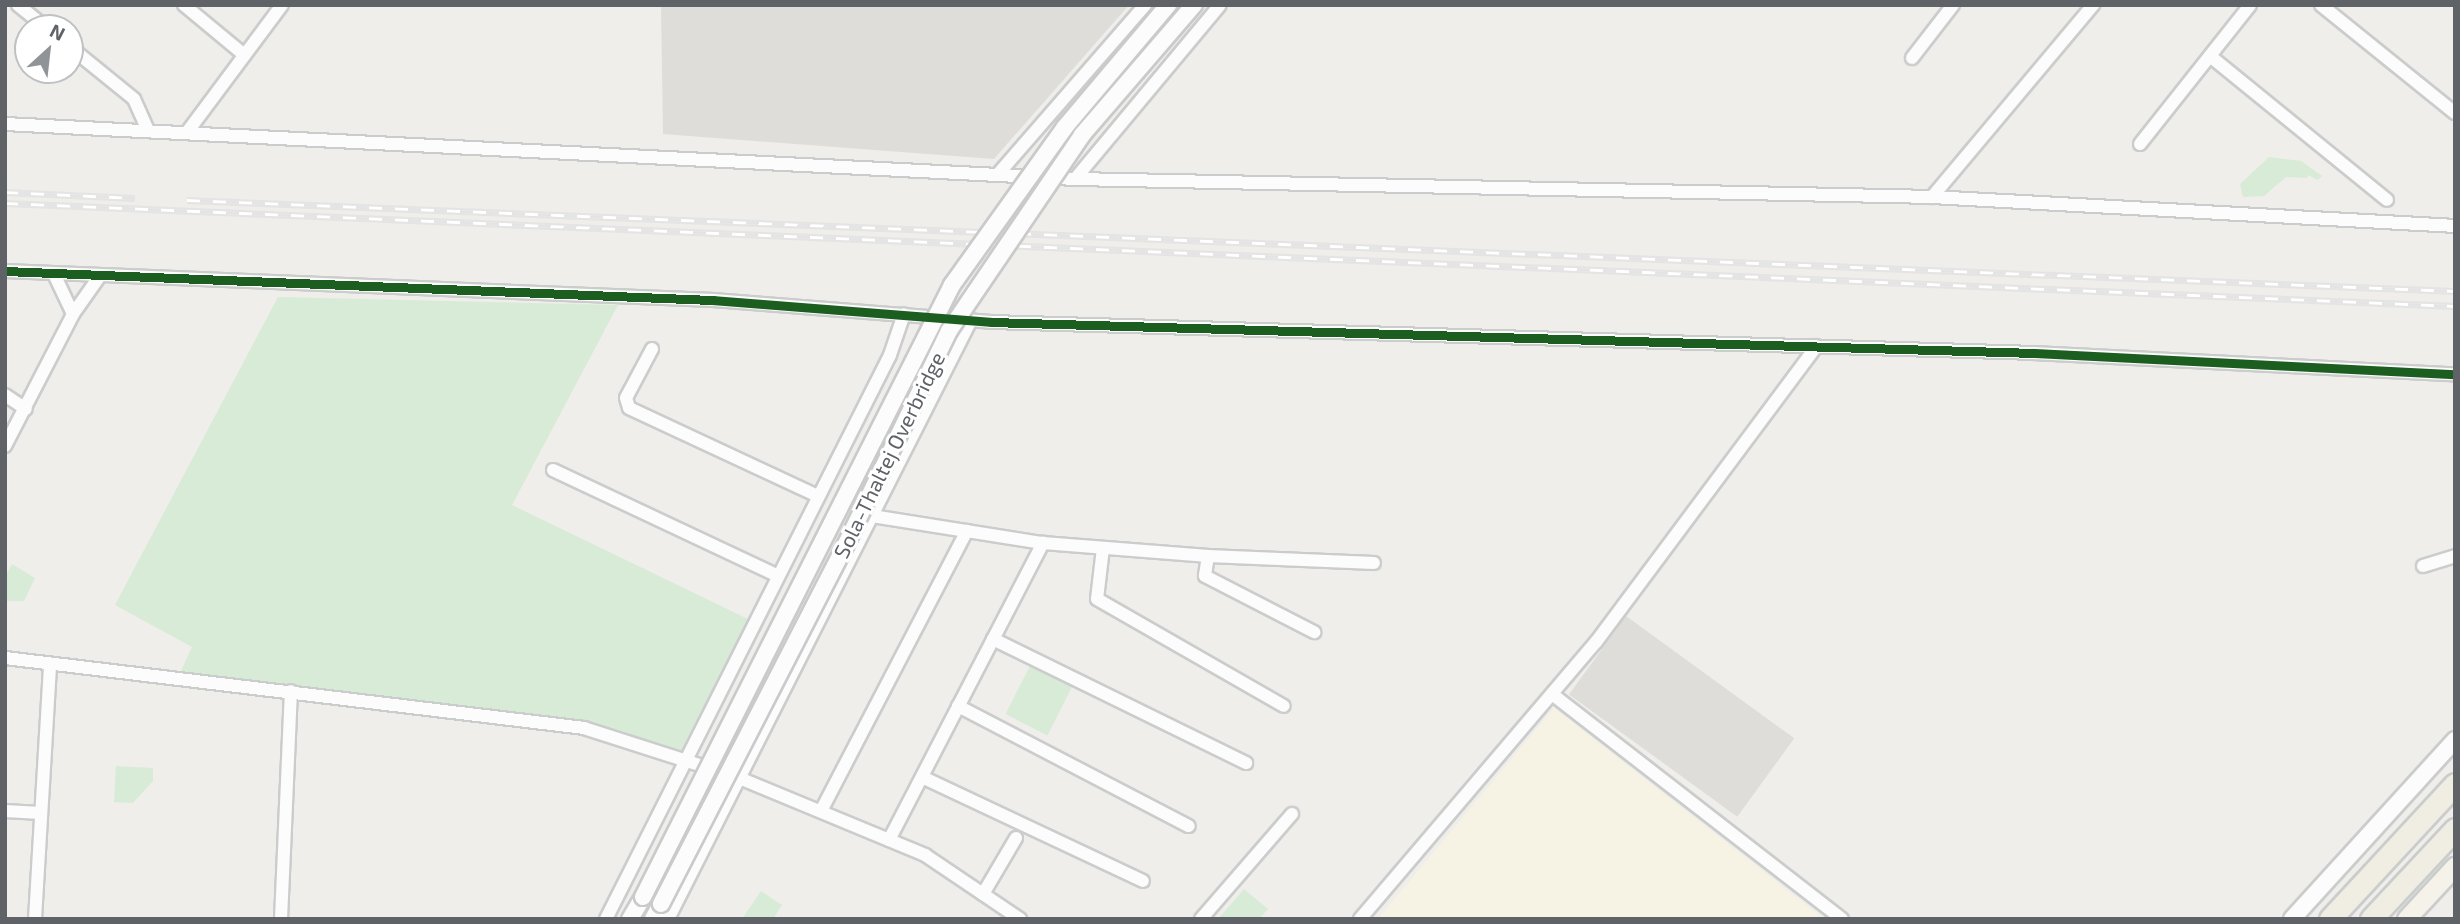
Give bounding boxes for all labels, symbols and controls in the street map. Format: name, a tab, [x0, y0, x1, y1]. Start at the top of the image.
north arrow	[14, 14, 84, 84]
text: N	[47, 18, 69, 45]
street label: Sola-Thaltej Overbridge	[828, 348, 950, 562]

